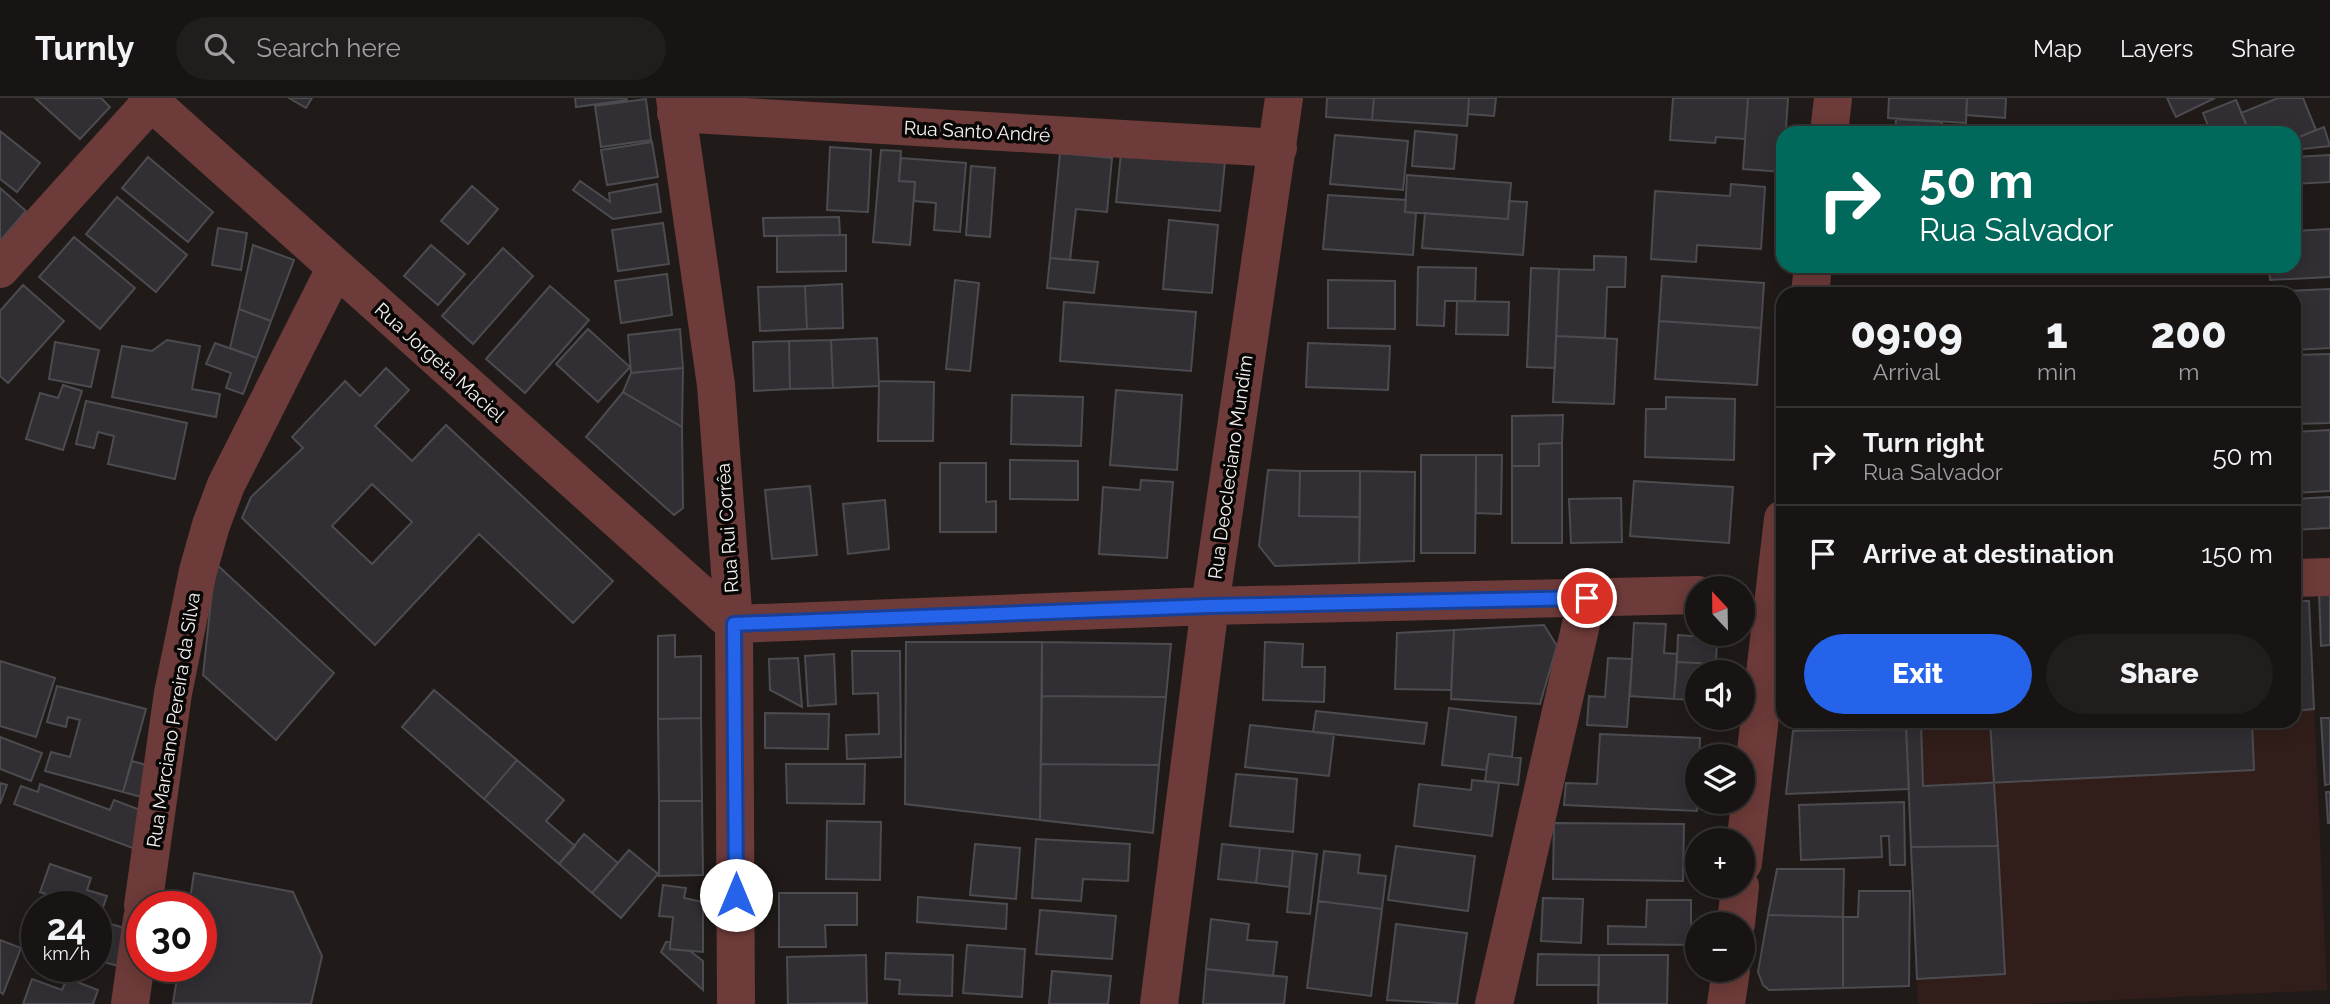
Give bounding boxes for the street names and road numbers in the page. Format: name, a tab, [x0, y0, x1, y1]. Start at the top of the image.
street label: Rua Santo André	[903, 116, 1051, 146]
street label: Rua Jorgeta Maciel	[371, 298, 510, 427]
street label: Rua Deocleciano Mundim	[1203, 353, 1257, 581]
street label: Rua Rui Corrêa	[711, 462, 743, 594]
street label: Rua Marciano Pereira da Silva	[142, 591, 204, 849]

